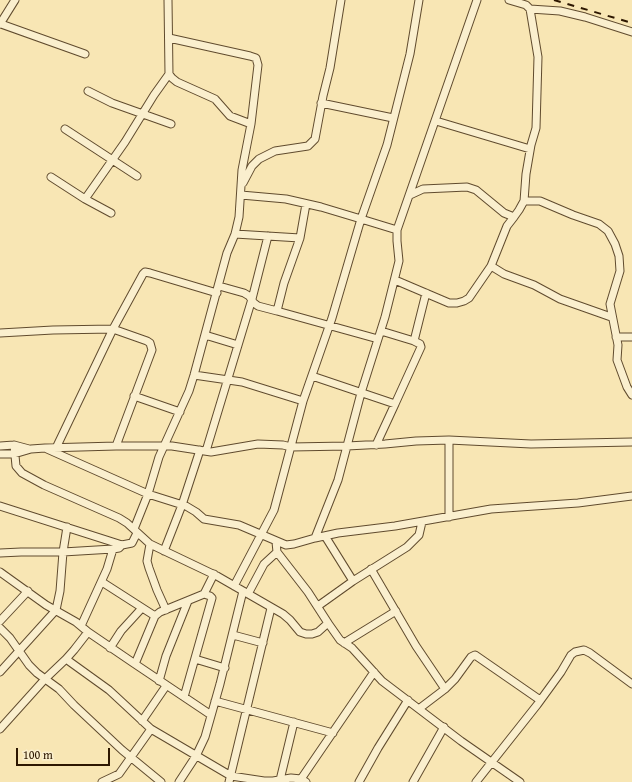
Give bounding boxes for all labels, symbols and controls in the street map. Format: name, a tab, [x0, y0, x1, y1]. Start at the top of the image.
scale bar	[18, 740, 112, 766]
text: 100 m	[23, 746, 53, 763]

